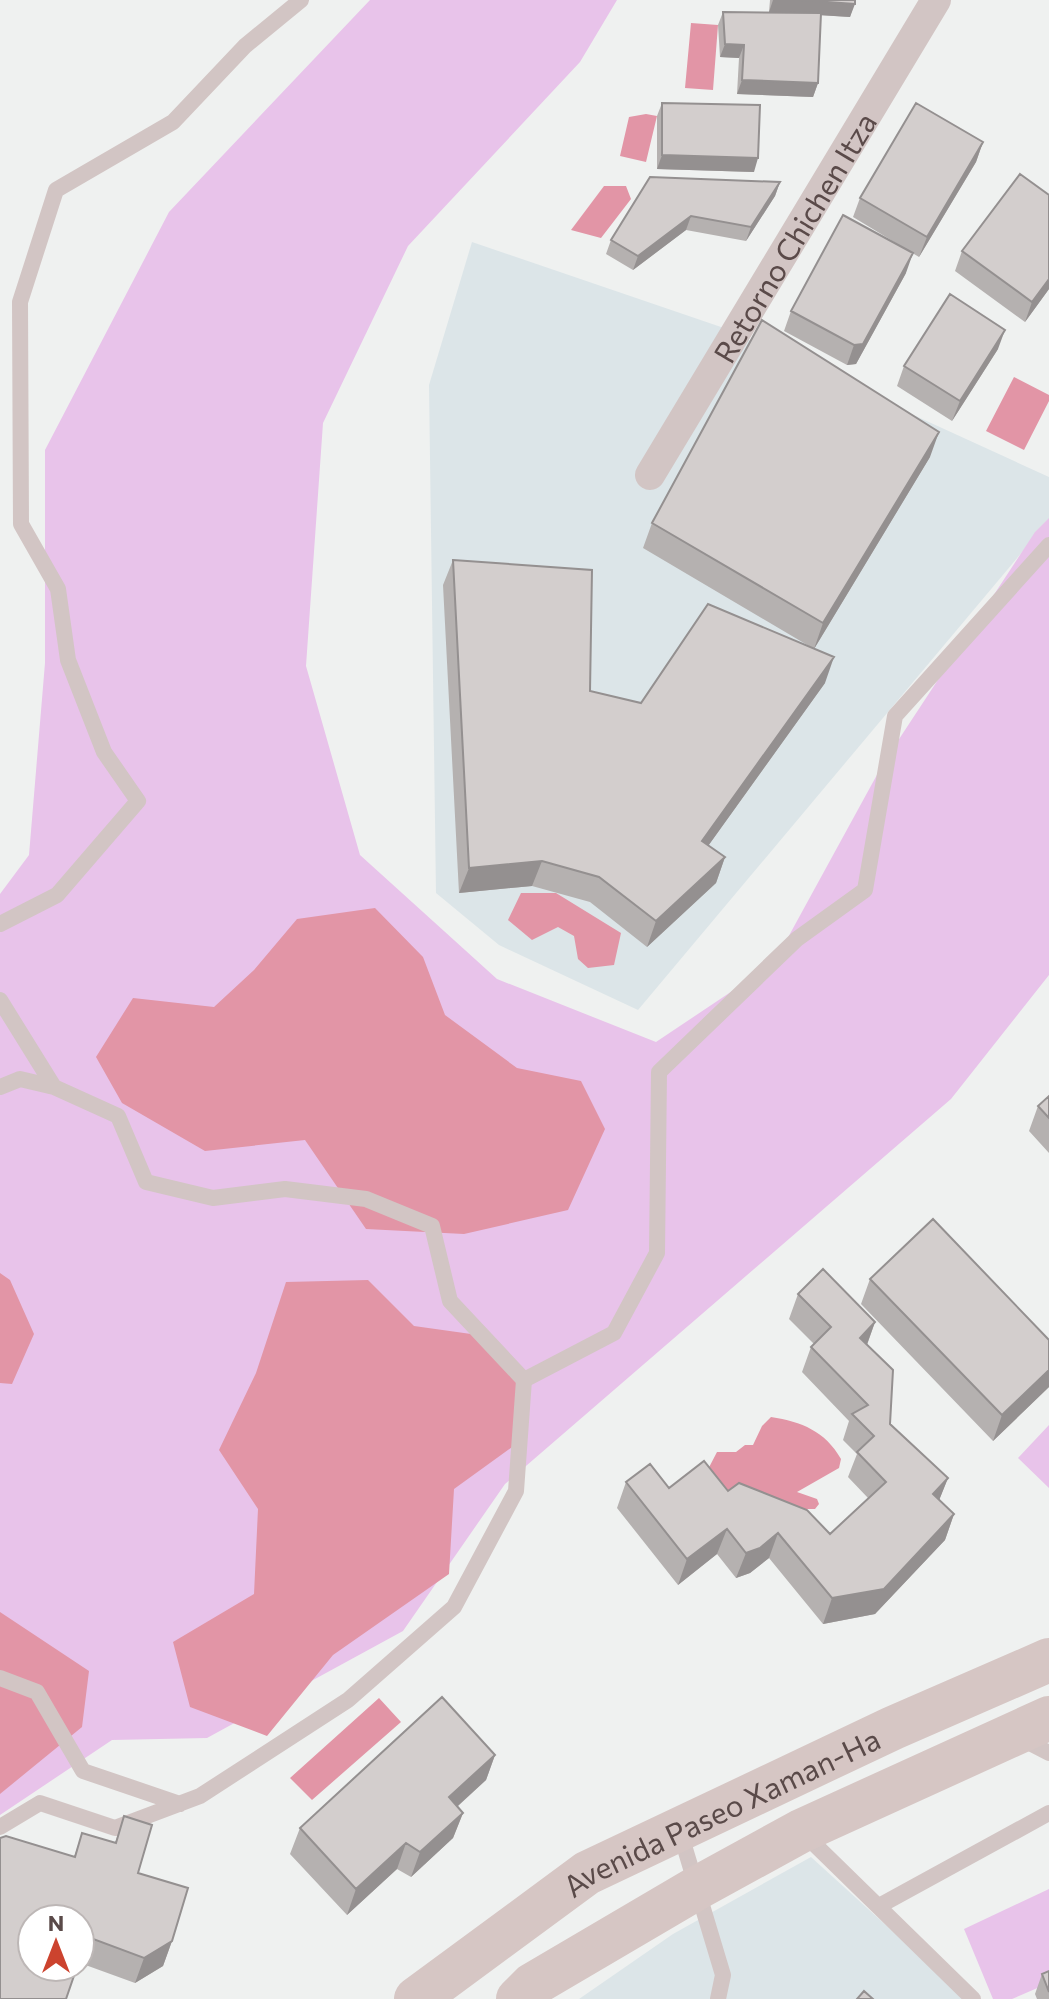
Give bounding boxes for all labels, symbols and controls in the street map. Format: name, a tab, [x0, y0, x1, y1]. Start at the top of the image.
street label: Retorno Chichen Itza	[704, 105, 883, 369]
street label: Avenida Paseo Xaman-Ha	[555, 1719, 885, 1903]
north arrow	[16, 1903, 96, 1983]
text: N	[48, 1909, 64, 1936]

